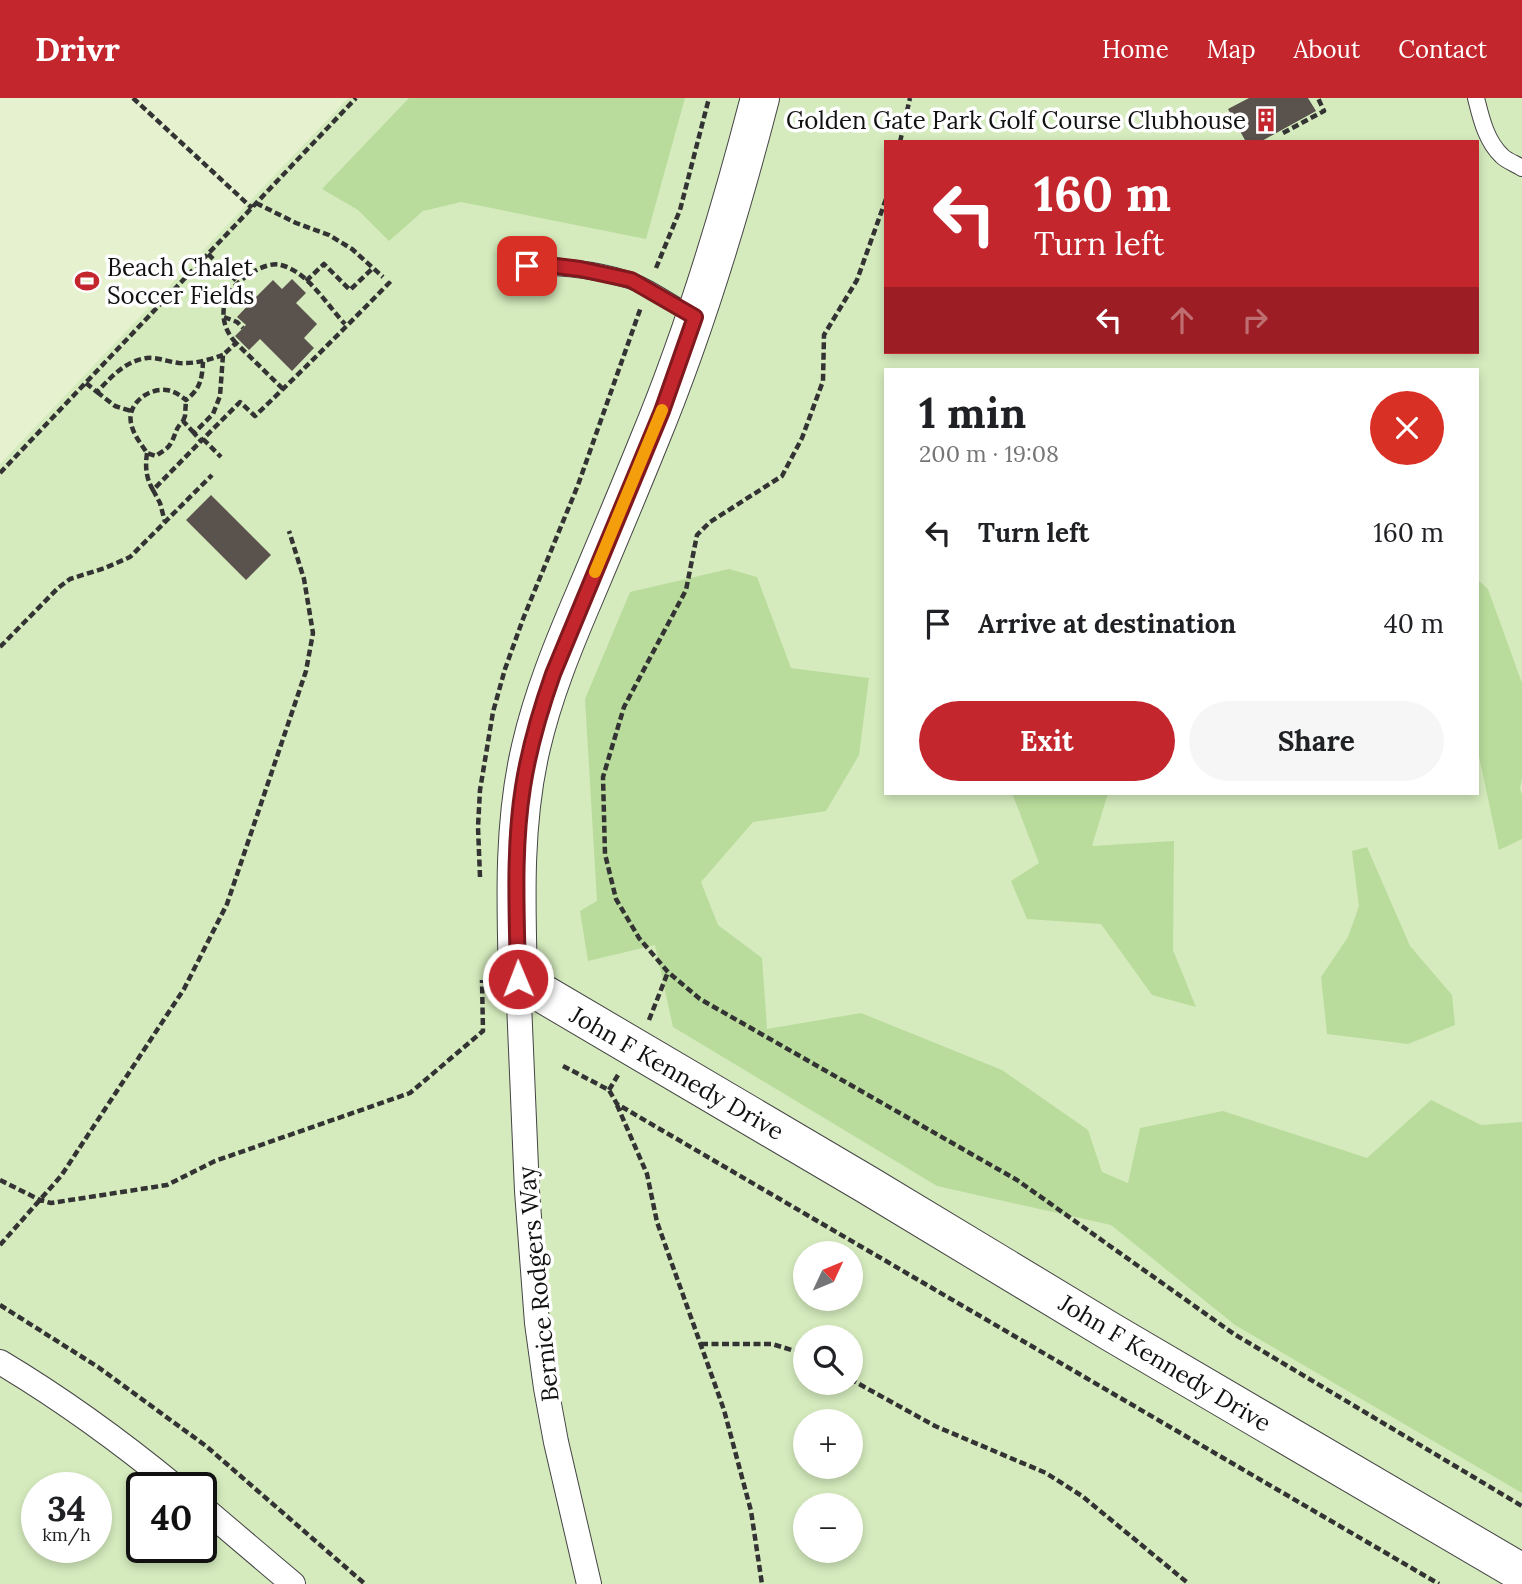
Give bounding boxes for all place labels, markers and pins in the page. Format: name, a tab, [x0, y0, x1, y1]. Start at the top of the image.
place label: Golden Gate Park Golf Course Clubhouse	[786, 105, 1246, 136]
building icon: Golden Gate Park Golf Course Clubhouse	[1252, 106, 1280, 134]
pin	[497, 236, 557, 296]
place label: Beach Chalet Soccer Fields	[107, 252, 254, 311]
sports icon: Beach Chalet Soccer Fields	[73, 267, 101, 295]

